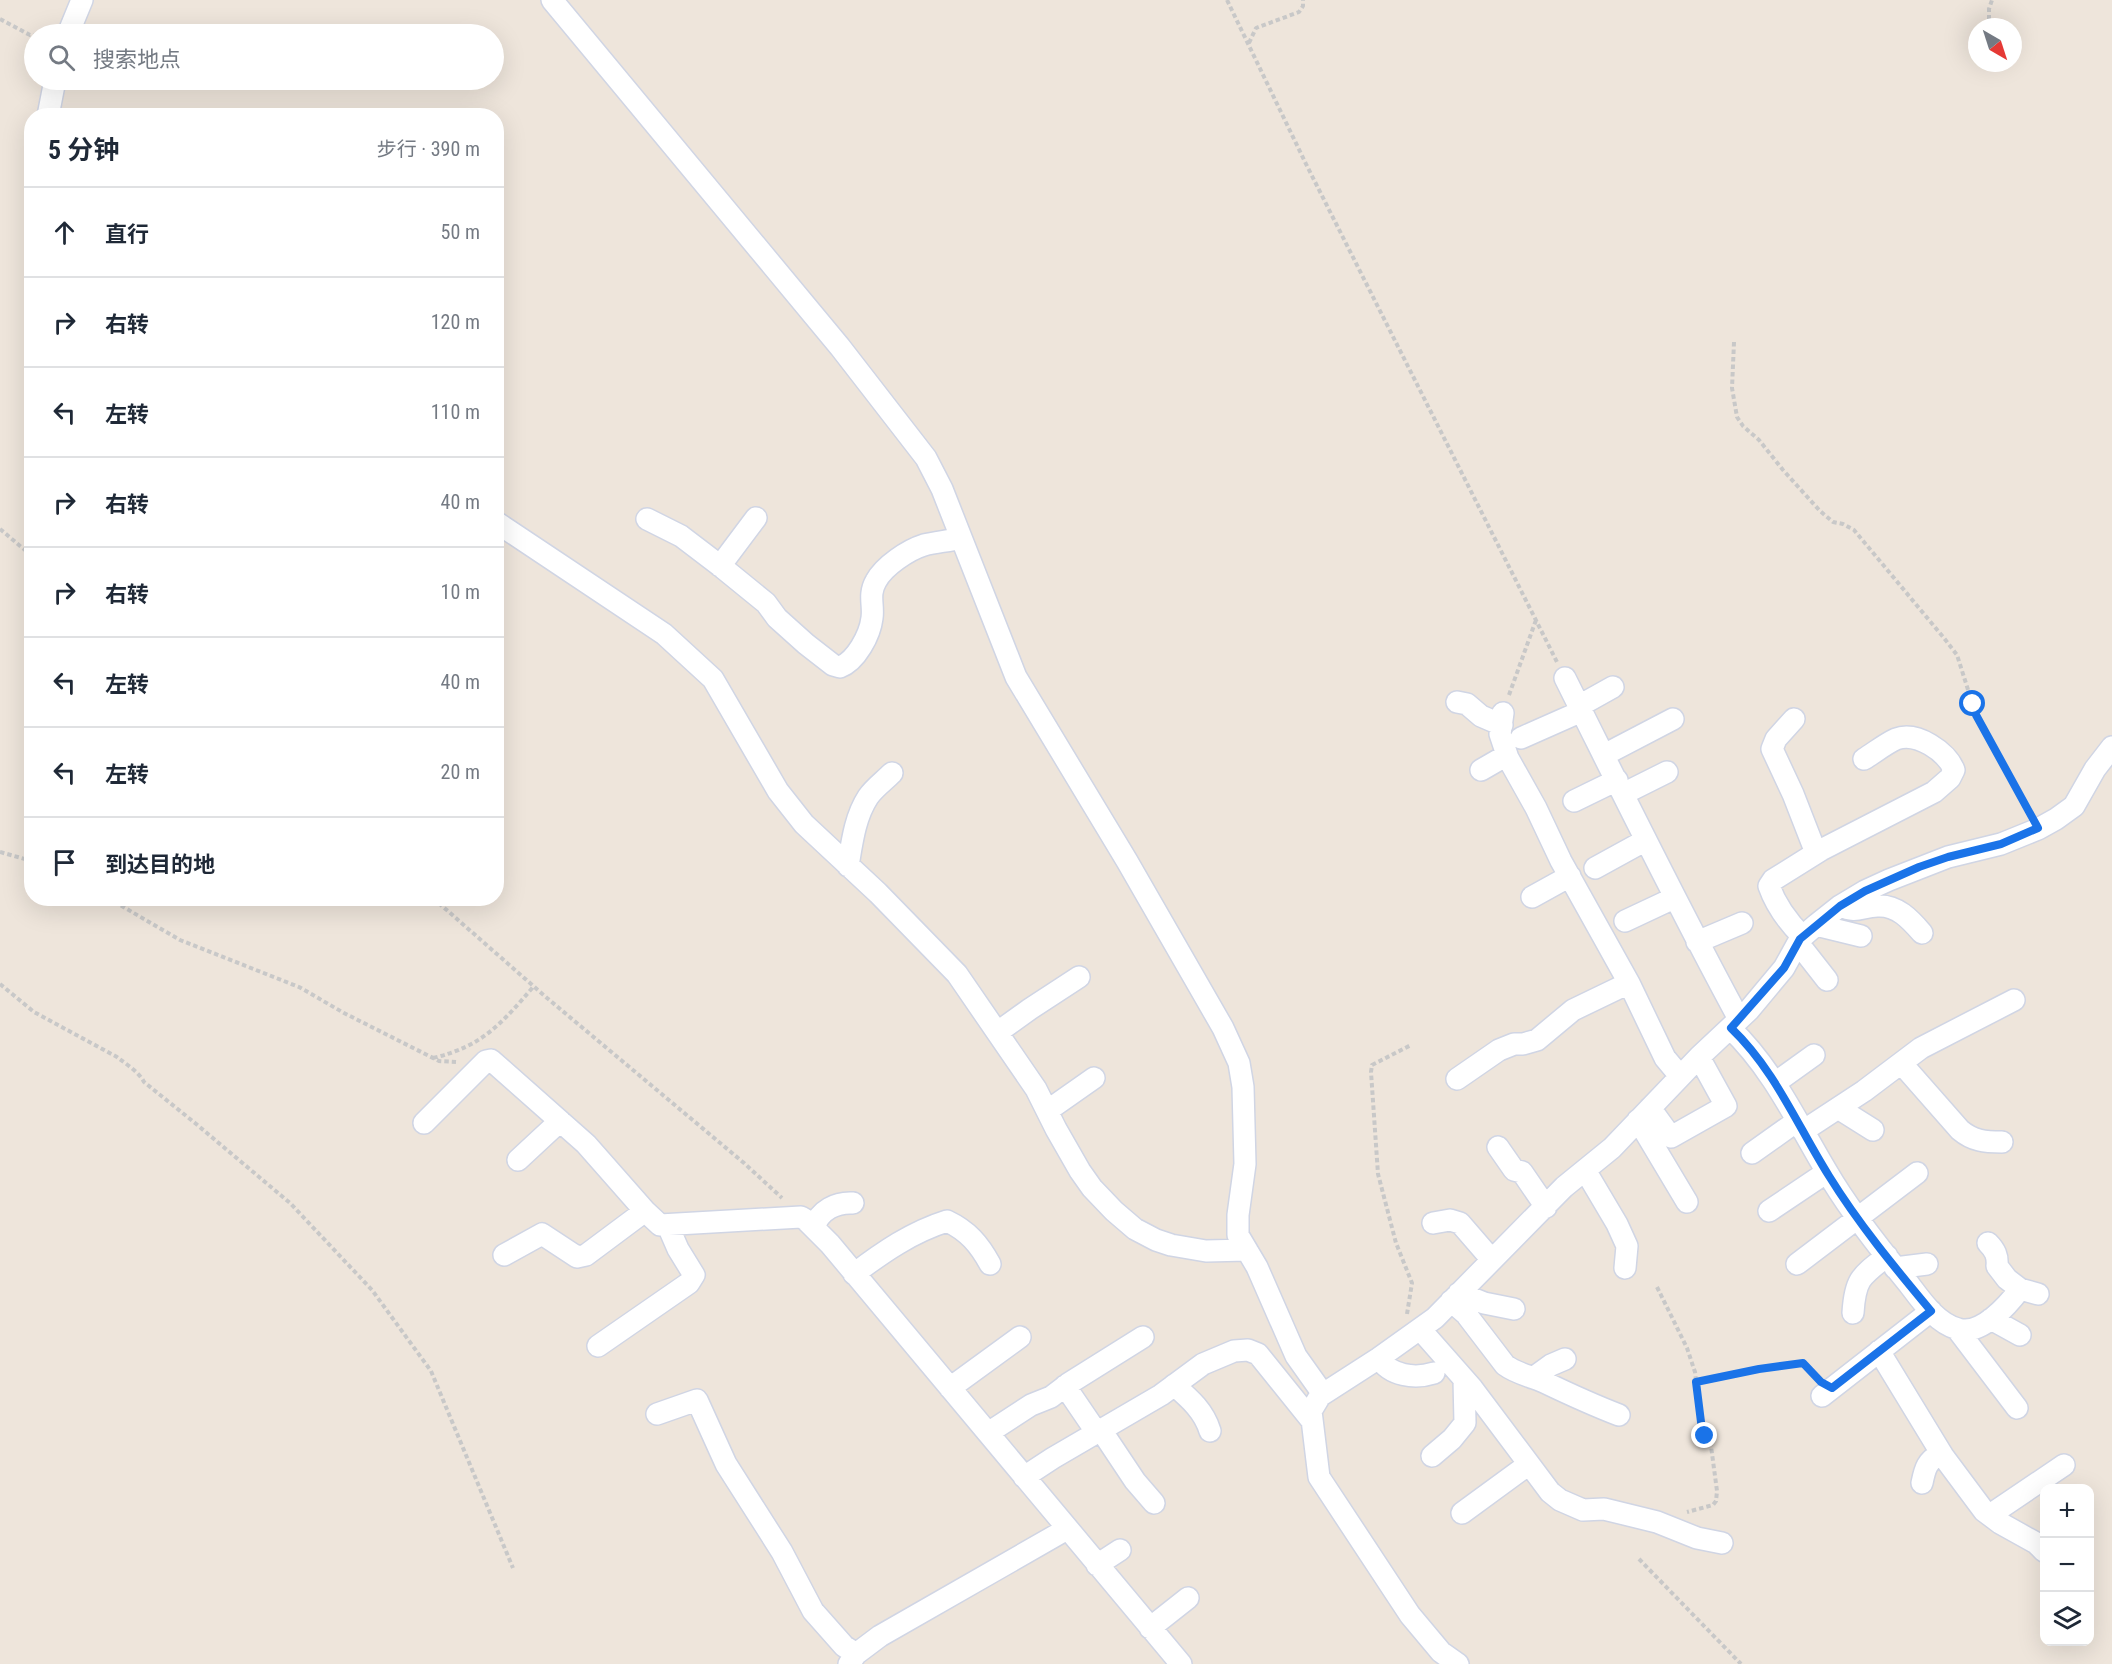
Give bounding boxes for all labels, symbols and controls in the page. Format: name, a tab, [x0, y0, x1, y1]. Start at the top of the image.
north arrow	[1968, 18, 2022, 72]
search box	[24, 24, 504, 90]
icon: search	[45, 41, 78, 74]
text: 搜索地点	[93, 47, 181, 72]
text: 5 分钟	[48, 135, 119, 165]
text: 步行 · 390 m	[377, 137, 480, 161]
icon: ahead	[48, 216, 81, 249]
text: 50 m	[441, 220, 480, 244]
text: 直行	[105, 222, 149, 247]
icon: right	[48, 306, 81, 339]
text: 120 m	[431, 310, 480, 334]
text: 右转	[105, 312, 149, 337]
icon: left	[48, 396, 81, 429]
text: 110 m	[431, 400, 480, 424]
text: 左转	[105, 402, 149, 427]
icon: right	[48, 486, 81, 519]
text: 40 m	[441, 490, 480, 514]
text: 右转	[105, 492, 149, 517]
icon: right	[48, 576, 81, 609]
text: 10 m	[441, 580, 480, 604]
text: 右转	[105, 582, 149, 607]
icon: left	[48, 666, 81, 699]
text: 40 m	[441, 670, 480, 694]
text: 左转	[105, 672, 149, 697]
route start	[1959, 690, 1985, 716]
icon: left	[48, 756, 81, 789]
text: 20 m	[441, 760, 480, 784]
text: 左转	[105, 762, 149, 787]
icon: arrive	[48, 846, 81, 879]
text: 到达目的地	[105, 852, 215, 877]
route end	[1691, 1422, 1717, 1448]
map controls	[2040, 1484, 2094, 1646]
button: +	[2040, 1484, 2094, 1538]
button: −	[2040, 1538, 2094, 1592]
button: layers	[2040, 1592, 2094, 1646]

